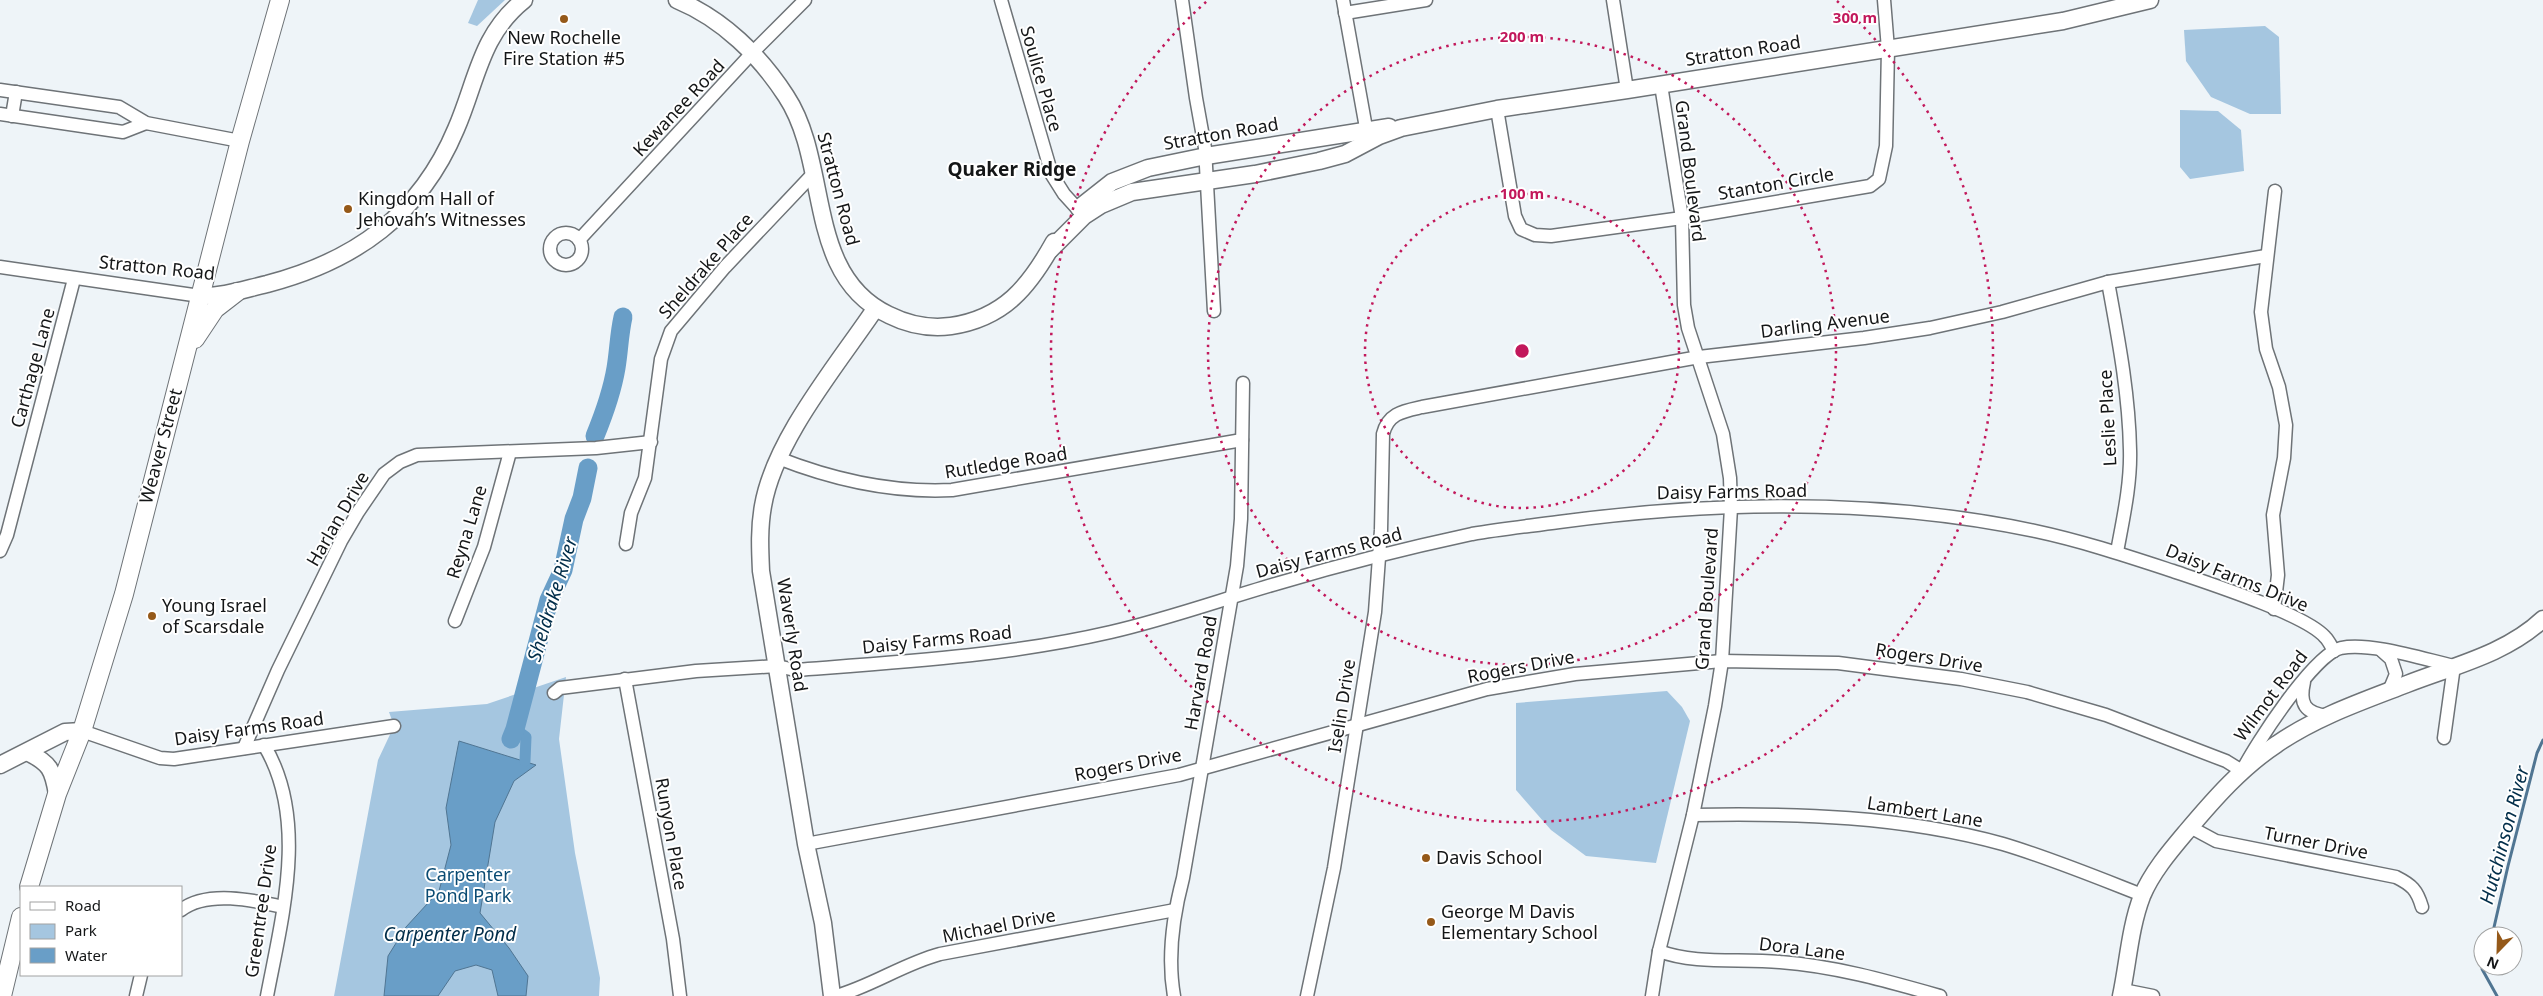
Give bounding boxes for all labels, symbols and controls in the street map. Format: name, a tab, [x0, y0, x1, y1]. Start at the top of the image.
text: 300 m	[1833, 7, 1877, 27]
marker: New Rochelle Fire Station #5	[558, 13, 570, 25]
street label: Soulice Place	[1015, 23, 1069, 134]
place label: New Rochelle Fire Station #5	[503, 25, 625, 70]
text: 200 m	[1500, 26, 1544, 46]
street label: Stratton Road	[1683, 29, 1802, 71]
street label: Kewanee Road	[627, 54, 730, 161]
street label: Grand Boulevard	[1670, 99, 1712, 243]
street label: Stratton Road	[1161, 111, 1280, 155]
street label: Stratton Road	[812, 129, 866, 248]
district label: Quaker Ridge	[948, 156, 1076, 182]
street label: Stanton Circle	[1716, 161, 1836, 205]
text: 100 m	[1500, 183, 1544, 203]
place label: Kingdom Hall of Jehovah’s Witnesses	[356, 186, 526, 231]
marker: Kingdom Hall of Jehovah’s Witnesses	[342, 203, 354, 215]
street label: Sheldrake Place	[653, 207, 758, 323]
street label: Stratton Road	[98, 249, 216, 285]
street label: Darling Avenue	[1759, 303, 1891, 343]
street label: Carthage Lane	[4, 305, 60, 430]
centre of rings	[1513, 342, 1531, 360]
street label: Leslie Place	[2092, 369, 2122, 467]
street label: Weaver Street	[133, 385, 187, 506]
street label: Rutledge Road	[943, 440, 1069, 484]
street label: Harlan Drive	[300, 467, 374, 570]
street label: Daisy Farms Road	[1656, 478, 1807, 504]
street label: Reyna Lane	[440, 482, 492, 582]
street label: Daisy Farms Road	[1253, 521, 1405, 583]
street label: Grand Boulevard	[1689, 527, 1723, 671]
water label: Sheldrake River	[521, 532, 584, 665]
street label: Daisy Farms Drive	[2162, 537, 2312, 617]
street label: Waverly Road	[772, 576, 814, 693]
place label: Young Israel of Scarsdale	[162, 593, 267, 638]
marker: Young Israel of Scarsdale	[146, 610, 158, 622]
street label: Harvard Road	[1178, 614, 1222, 732]
street label: Daisy Farms Road	[861, 619, 1013, 659]
street label: Rogers Drive	[1874, 637, 1985, 677]
street label: Rogers Drive	[1465, 644, 1576, 688]
street label: Wilmot Road	[2228, 645, 2312, 746]
street label: Iselin Drive	[1322, 657, 1360, 754]
street label: Daisy Farms Road	[173, 706, 325, 750]
street label: Rogers Drive	[1072, 742, 1183, 786]
water label: Hutchinson River	[2473, 762, 2535, 907]
street label: Runyon Place	[650, 776, 694, 892]
street label: Lambert Lane	[1865, 790, 1985, 832]
street label: Turner Drive	[2262, 820, 2370, 864]
street label: Greentree Drive	[239, 843, 281, 979]
place label: Davis School	[1436, 845, 1542, 869]
marker: Davis School	[1420, 852, 1432, 864]
park label: Carpenter Pond Park	[425, 862, 512, 907]
legend	[20, 886, 182, 976]
text: Road	[65, 895, 101, 915]
place label: George M Davis Elementary School	[1441, 899, 1598, 944]
street label: Michael Drive	[940, 902, 1057, 948]
marker: George M Davis Elementary School	[1425, 916, 1437, 928]
text: Park	[65, 920, 97, 940]
water label: Carpenter Pond	[384, 921, 517, 947]
north arrow	[2473, 926, 2523, 976]
street label: Dora Lane	[1758, 931, 1847, 965]
text: Water	[65, 945, 107, 965]
text: N	[2484, 952, 2502, 974]

